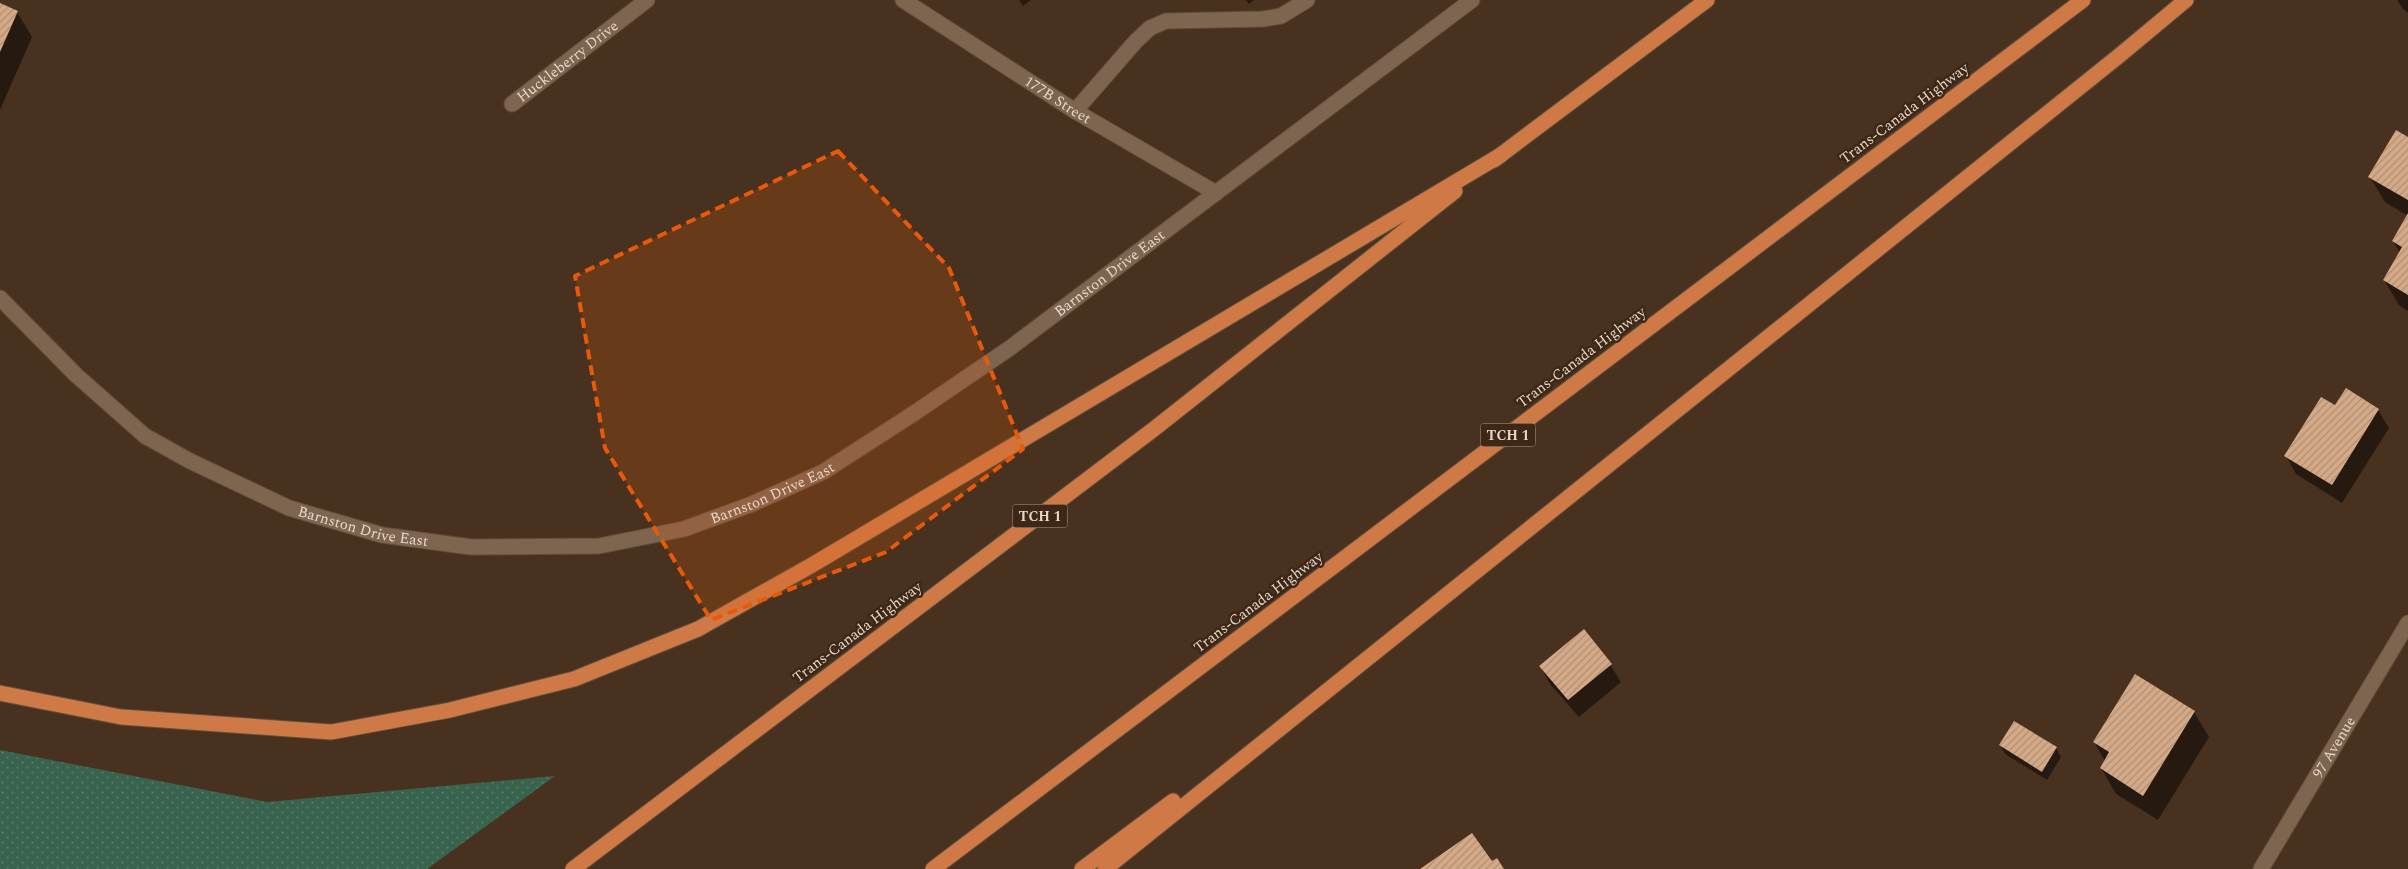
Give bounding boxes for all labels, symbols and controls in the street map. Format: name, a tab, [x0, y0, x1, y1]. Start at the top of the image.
street label: Huckleberry Drive	[512, 15, 624, 108]
street label: Trans-Canada Highway	[1835, 57, 1974, 170]
street label: 177B Street	[1019, 70, 1095, 130]
street label: Barnston Drive East	[1050, 224, 1170, 323]
street label: Trans-Canada Highway	[1512, 301, 1651, 414]
road number: TCH 1	[1480, 424, 1536, 446]
street label: Barnston Drive East	[707, 456, 839, 530]
street label: Barnston Drive East	[295, 500, 430, 553]
road number: TCH 1	[1012, 504, 1068, 528]
street label: Trans-Canada Highway	[1189, 546, 1328, 659]
street label: Trans-Canada Highway	[788, 576, 927, 689]
street label: 97 Avenue	[2307, 712, 2362, 783]

